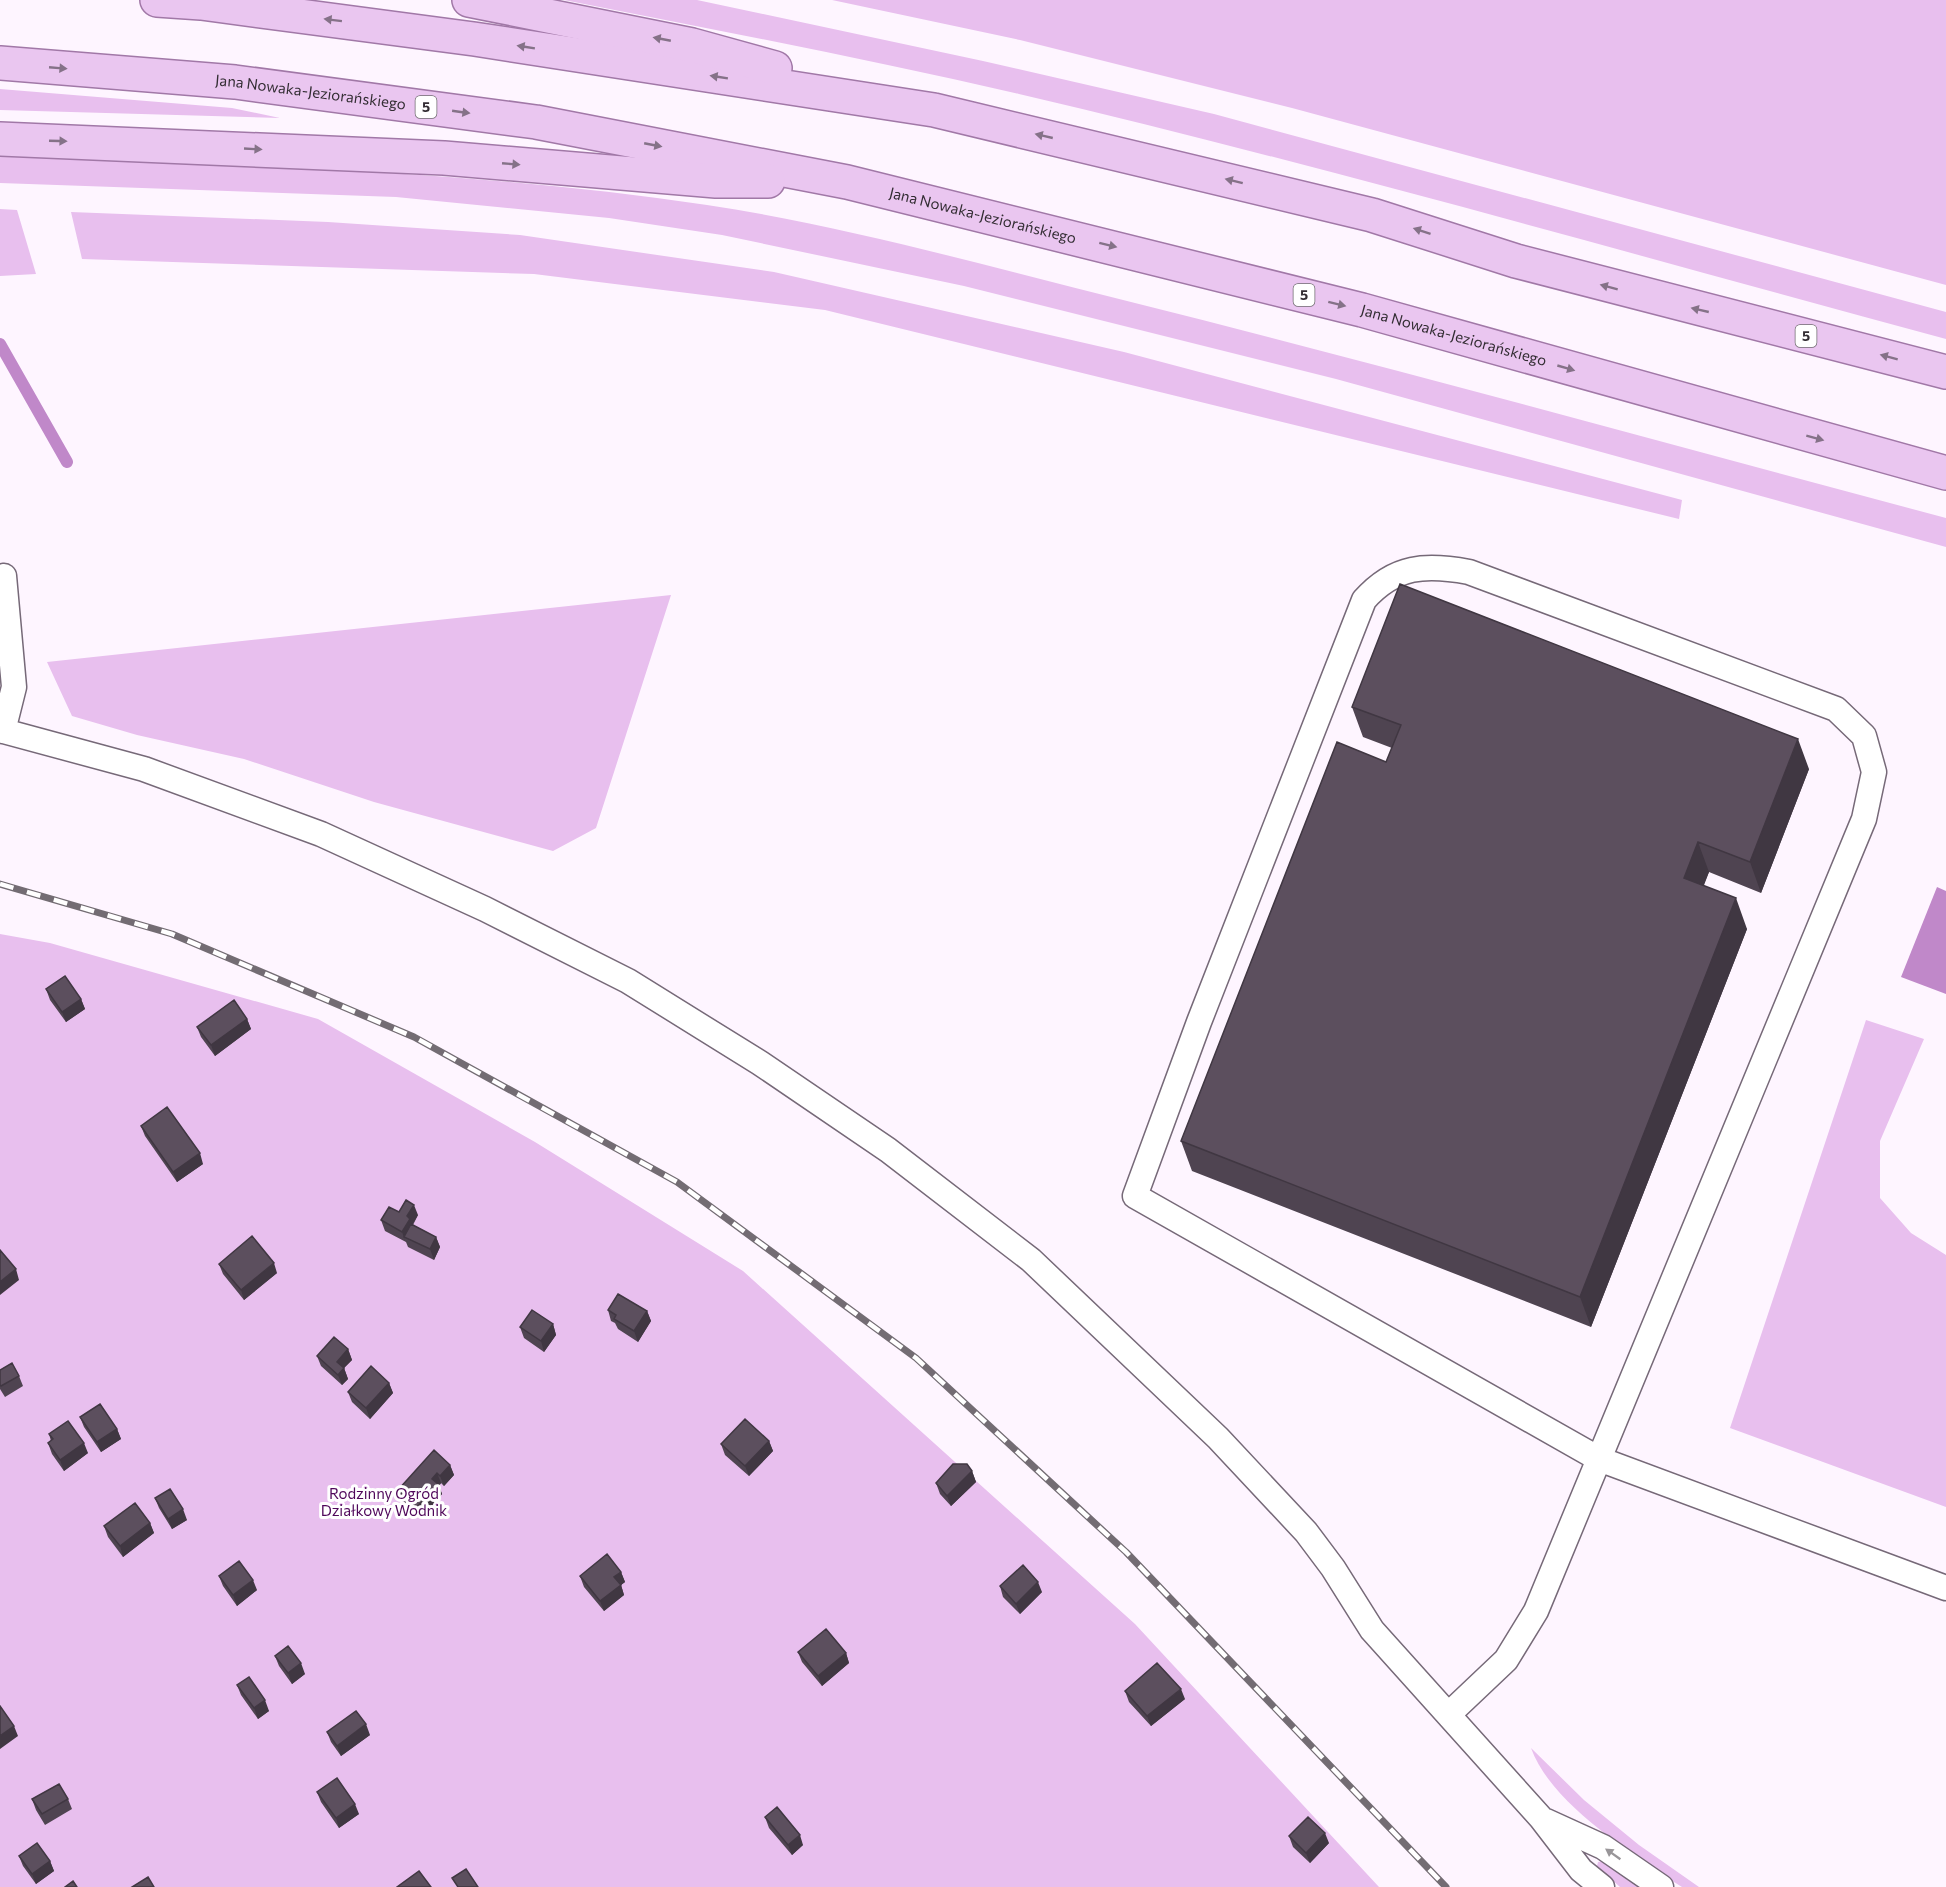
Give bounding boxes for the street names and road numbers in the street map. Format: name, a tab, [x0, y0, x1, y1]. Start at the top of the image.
street label: Jana Nowaka-Jeziorańskiego	[215, 70, 407, 113]
road number: 5	[416, 96, 436, 118]
street label: Jana Nowaka-Jeziorańskiego	[887, 183, 1078, 247]
road number: 5	[1294, 284, 1314, 306]
street label: Jana Nowaka-Jeziorańskiego	[1359, 300, 1549, 369]
road number: 5	[1796, 325, 1816, 347]

